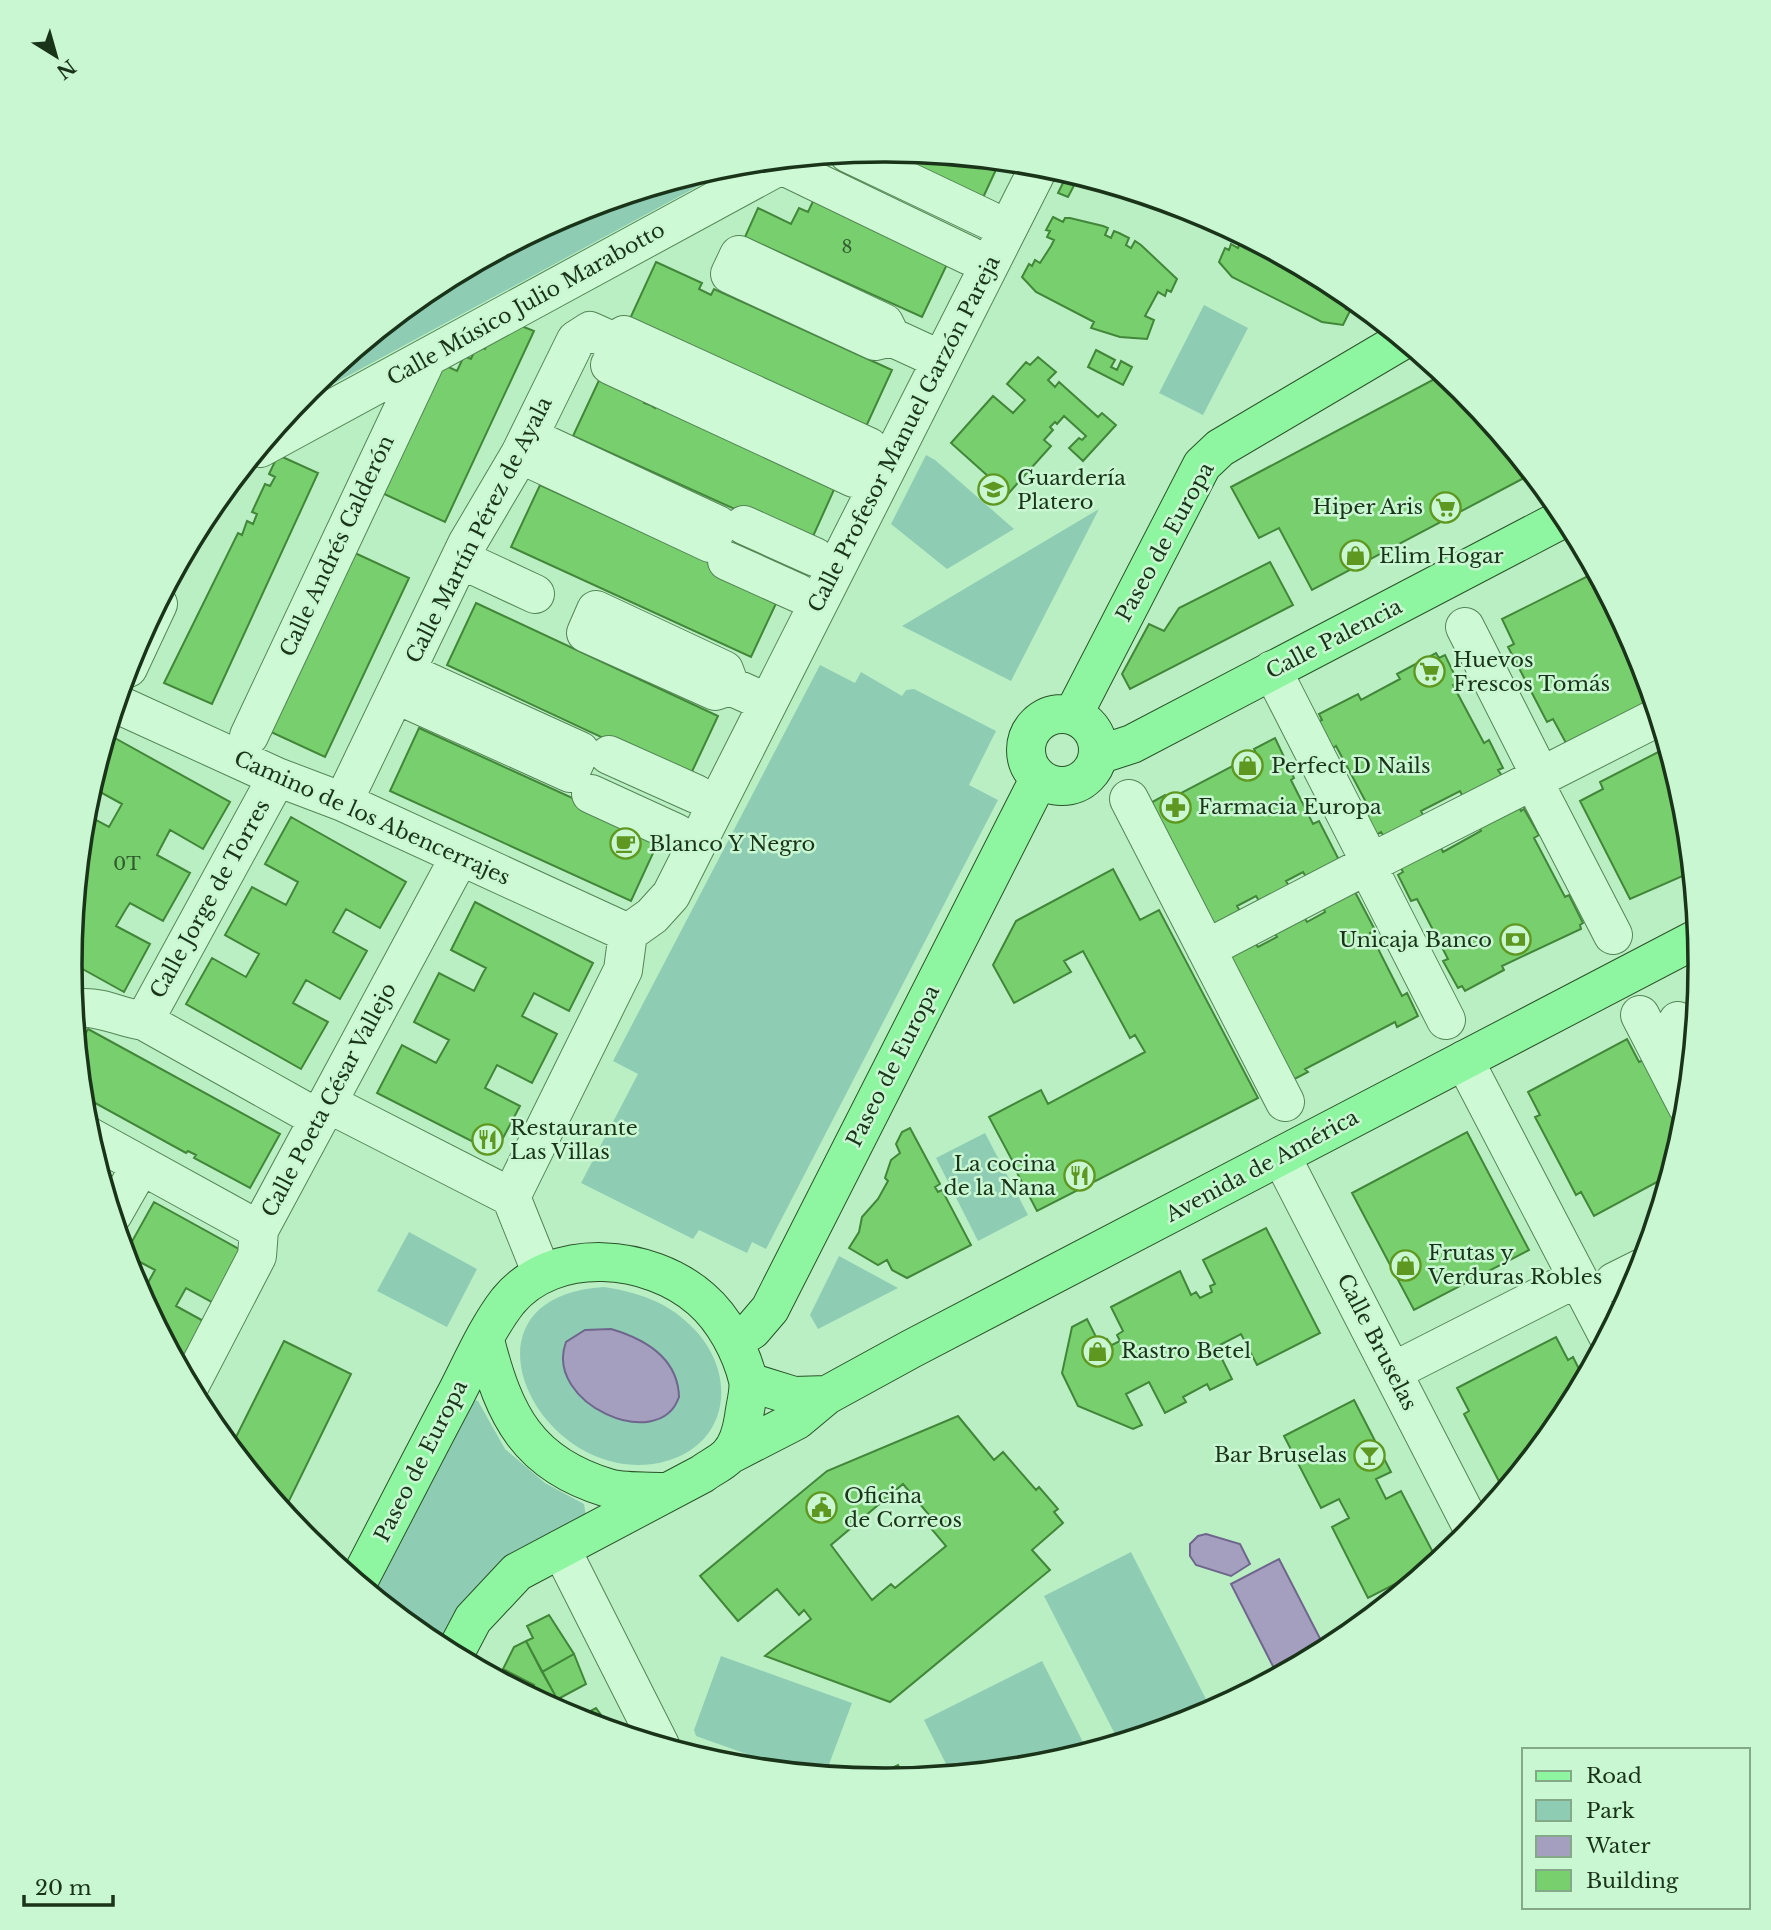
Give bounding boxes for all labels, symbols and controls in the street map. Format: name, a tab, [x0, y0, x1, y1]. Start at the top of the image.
north arrow	[21, 21, 91, 91]
text: N	[52, 55, 80, 84]
street label: Calle Músico Julio Marabotto	[383, 217, 669, 391]
house number: 8	[842, 236, 852, 258]
street label: Calle Profesor Manuel Garzón Pareja	[802, 251, 1006, 617]
street label: Calle Martín Pérez de Ayala	[400, 392, 558, 667]
street label: Calle Andrés Calderón	[274, 431, 400, 661]
street label: Paseo de Europa	[1110, 457, 1220, 626]
place label: Guardería Platero	[1017, 465, 1126, 515]
school or university icon: Guardería Platero	[977, 473, 1011, 507]
supermarket icon: Hiper Aris	[1429, 490, 1463, 524]
place label: Hiper Aris	[1313, 494, 1423, 520]
shop icon: Elim Hogar	[1339, 539, 1373, 573]
place label: Elim Hogar	[1379, 543, 1504, 569]
street label: Calle Palencia	[1262, 593, 1407, 684]
place label: Huevos Frescos Tomás	[1453, 647, 1610, 697]
supermarket icon: Huevos Frescos Tomás	[1413, 655, 1447, 689]
street label: Camino de los Abencerrajes	[230, 745, 514, 891]
shop icon: Perfect D Nails	[1231, 749, 1265, 783]
place label: Perfect D Nails	[1271, 753, 1430, 779]
pharmacy icon: Farmacia Europa	[1158, 790, 1192, 824]
place label: Farmacia Europa	[1198, 794, 1382, 820]
street label: Calle Jorge de Torres	[144, 795, 276, 1003]
cafe icon: Blanco Y Negro	[609, 827, 643, 861]
place label: Blanco Y Negro	[649, 831, 815, 857]
house number: 0T	[113, 853, 141, 875]
bank icon: Unicaja Banco	[1498, 923, 1532, 957]
place label: Unicaja Banco	[1339, 927, 1492, 953]
street label: Calle Poeta César Vallejo	[256, 978, 402, 1222]
street label: Paseo de Europa	[841, 980, 945, 1151]
street label: Avenida de América	[1160, 1104, 1363, 1228]
place label: Restaurante Las Villas	[510, 1115, 638, 1165]
restaurant icon: Restaurante Las Villas	[470, 1123, 504, 1157]
place label: La cocina de la Nana	[944, 1151, 1056, 1201]
restaurant icon: La cocina de la Nana	[1062, 1159, 1096, 1193]
place label: Frutas y Verduras Robles	[1427, 1240, 1602, 1290]
shop icon: Frutas y Verduras Robles	[1388, 1248, 1422, 1282]
street label: Calle Bruselas	[1331, 1269, 1423, 1415]
shop icon: Rastro Betel	[1081, 1334, 1115, 1368]
place label: Rastro Betel	[1121, 1338, 1251, 1364]
street label: Paseo de Europa	[369, 1375, 473, 1546]
bar icon: Bar Bruselas	[1353, 1438, 1387, 1472]
place label: Bar Bruselas	[1214, 1442, 1347, 1468]
place label: Oficina de Correos	[844, 1483, 962, 1533]
public building icon: Oficina de Correos	[804, 1491, 838, 1525]
legend	[1522, 1748, 1750, 1909]
text: Road	[1586, 1763, 1642, 1789]
text: Park	[1586, 1798, 1635, 1824]
text: Water	[1585, 1833, 1650, 1859]
scale bar	[24, 1864, 114, 1908]
text: Building	[1586, 1868, 1679, 1894]
text: 20 m	[35, 1875, 92, 1901]

